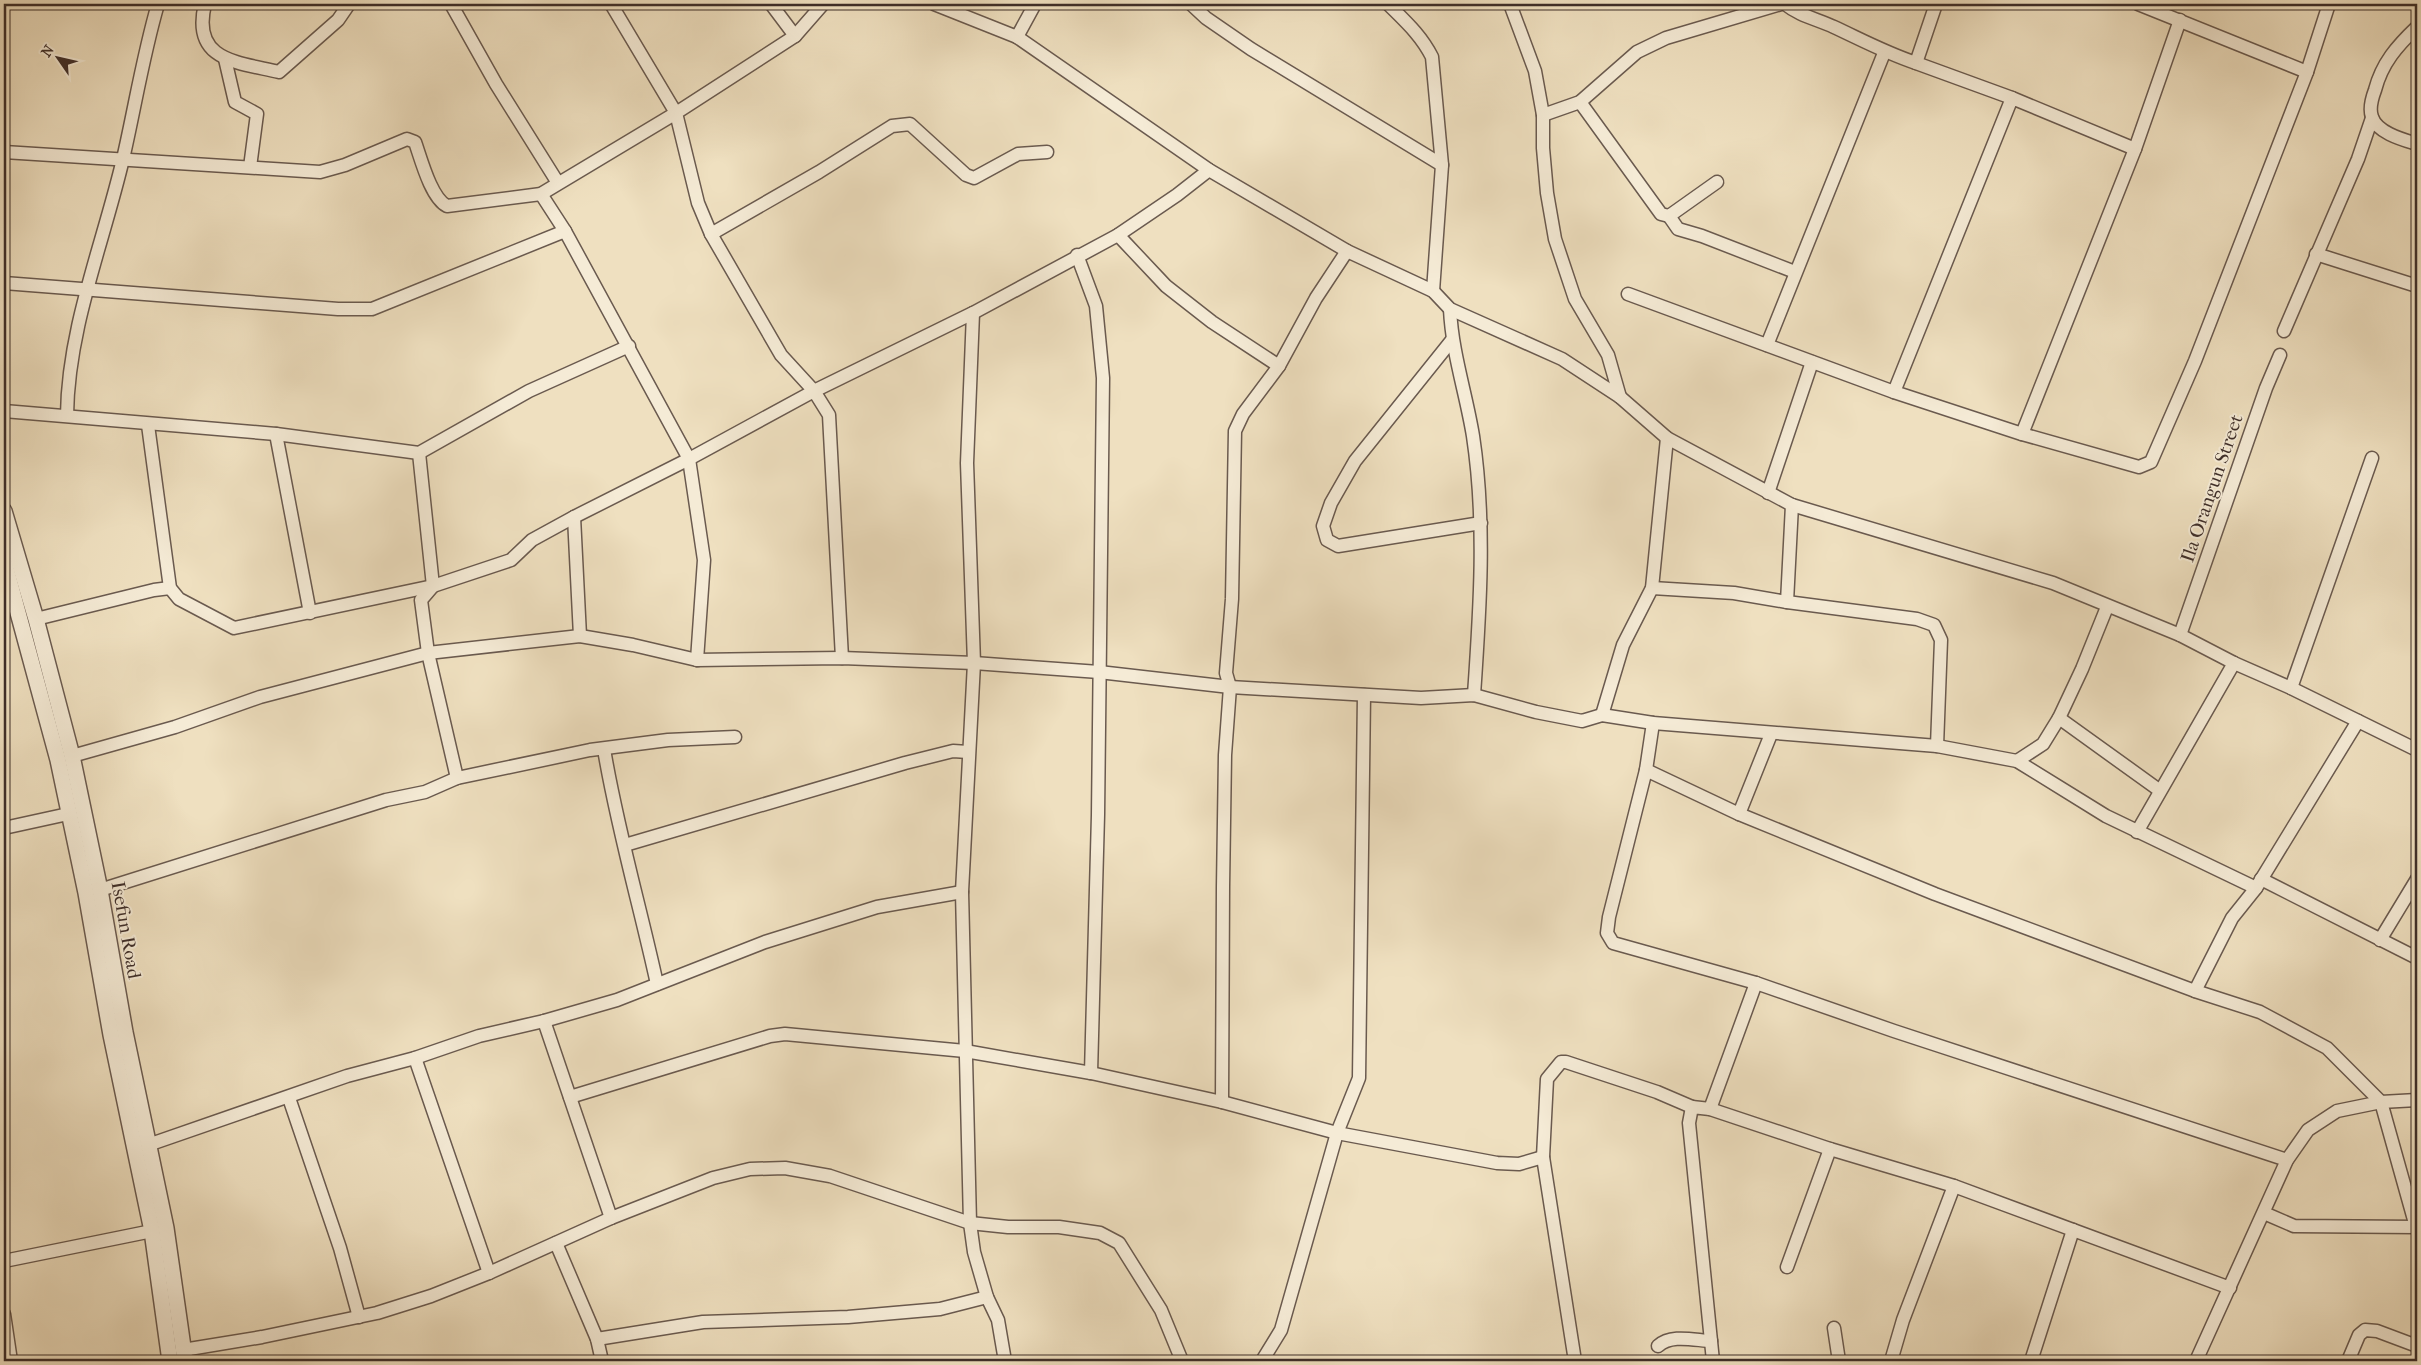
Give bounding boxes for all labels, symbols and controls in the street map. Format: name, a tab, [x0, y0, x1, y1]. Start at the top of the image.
north arrow	[32, 32, 82, 82]
text: N	[38, 42, 58, 60]
street label: Ila Orangun Street	[2176, 411, 2248, 565]
street label: Isefun Road	[107, 880, 146, 981]

